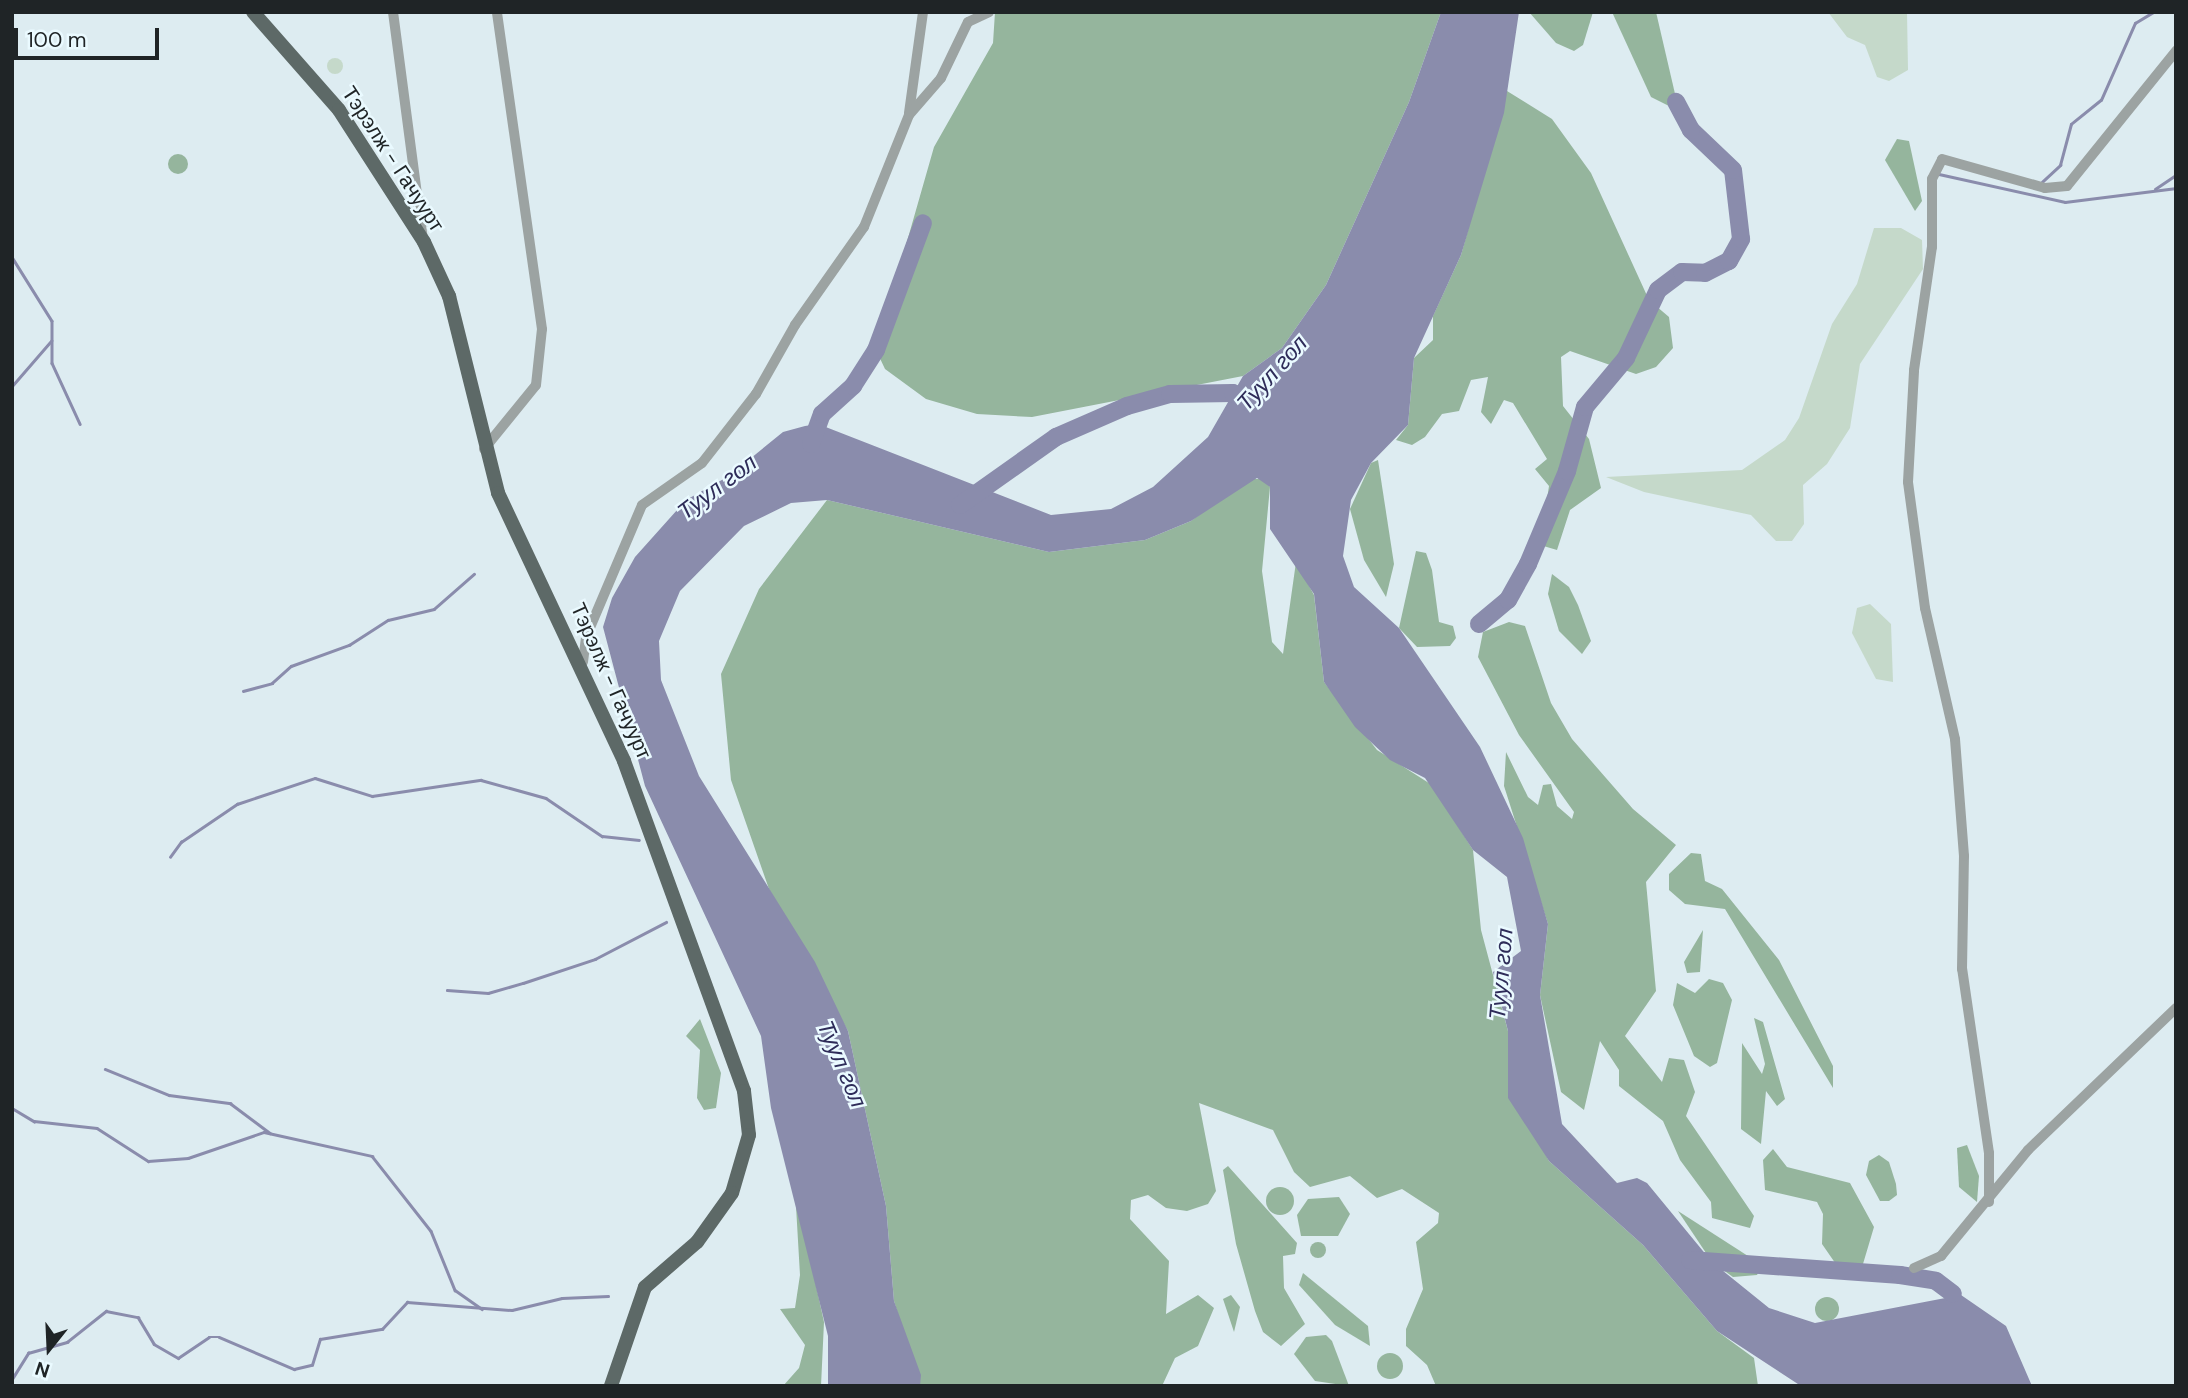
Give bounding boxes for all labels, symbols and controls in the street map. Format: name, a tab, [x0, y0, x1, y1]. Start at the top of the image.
scale bar	[18, 14, 163, 58]
text: 100 m	[27, 26, 87, 54]
street label: Тэрэлж - Гачуурт	[337, 82, 449, 236]
water label: Туул гол	[1231, 330, 1313, 416]
water label: Туул гол	[672, 448, 762, 526]
street label: Тэрэлж - Гачуурт	[565, 599, 657, 763]
water label: Туул гол	[1483, 927, 1519, 1021]
water label: Туул гол	[811, 1016, 873, 1112]
north arrow	[14, 1314, 84, 1384]
text: N	[32, 1355, 53, 1383]

